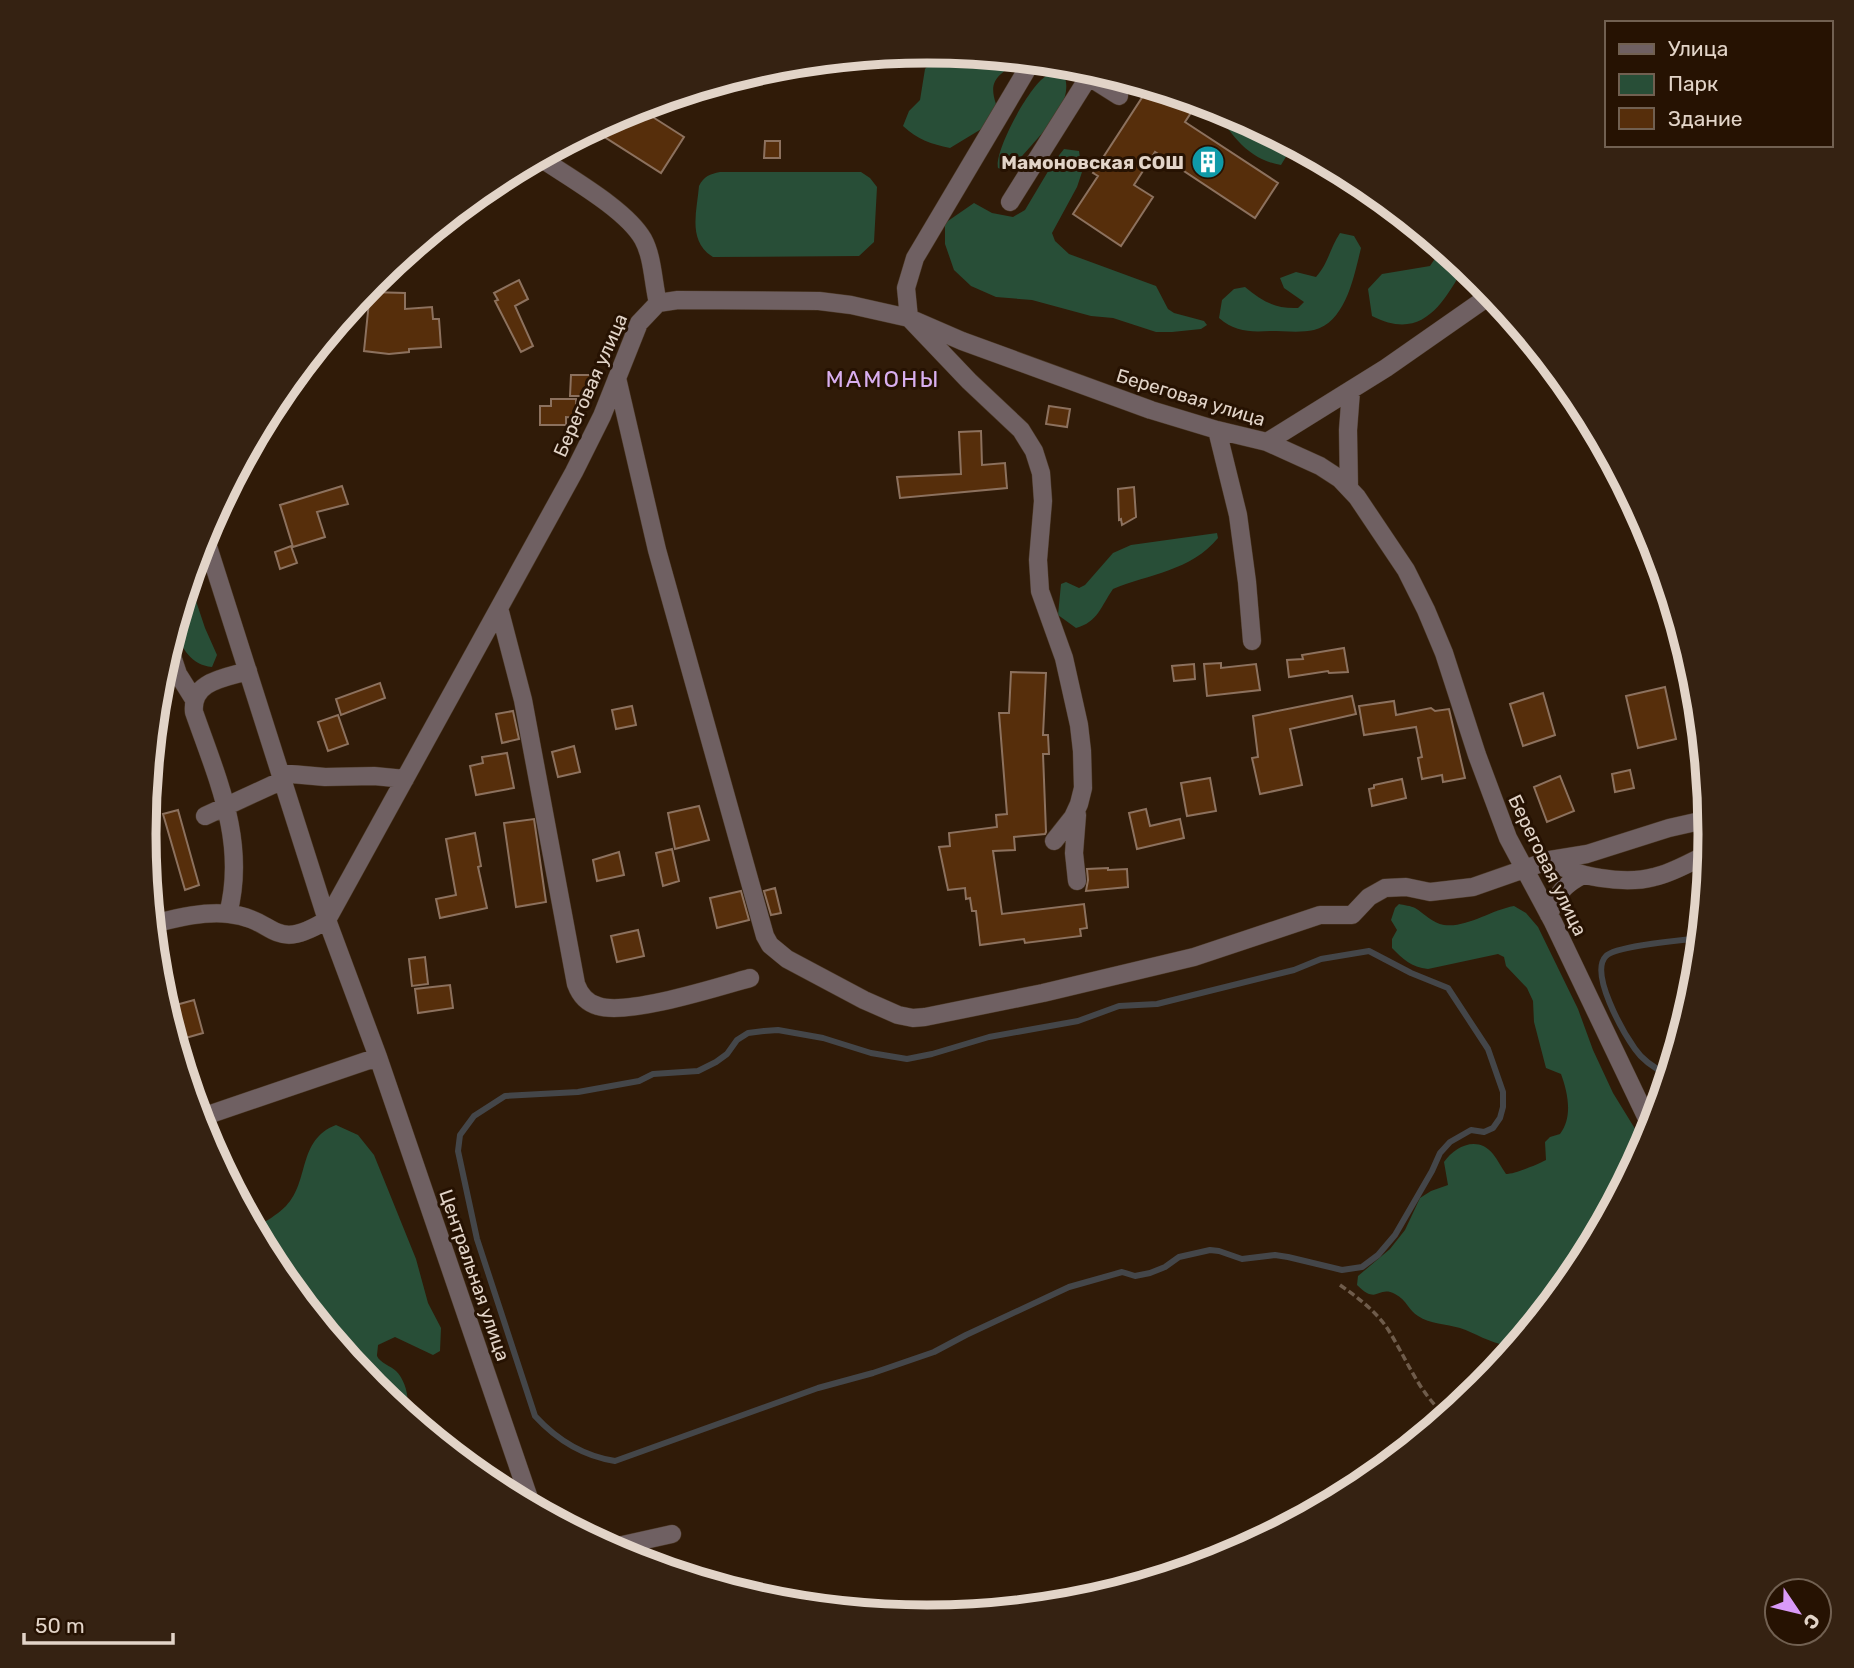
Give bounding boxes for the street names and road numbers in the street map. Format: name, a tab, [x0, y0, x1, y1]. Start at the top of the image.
street label: Береговая улица	[549, 310, 632, 460]
street label: Береговая улица	[1114, 364, 1268, 431]
street label: Береговая улица	[1503, 791, 1592, 940]
street label: Центральная улица	[434, 1186, 515, 1364]

